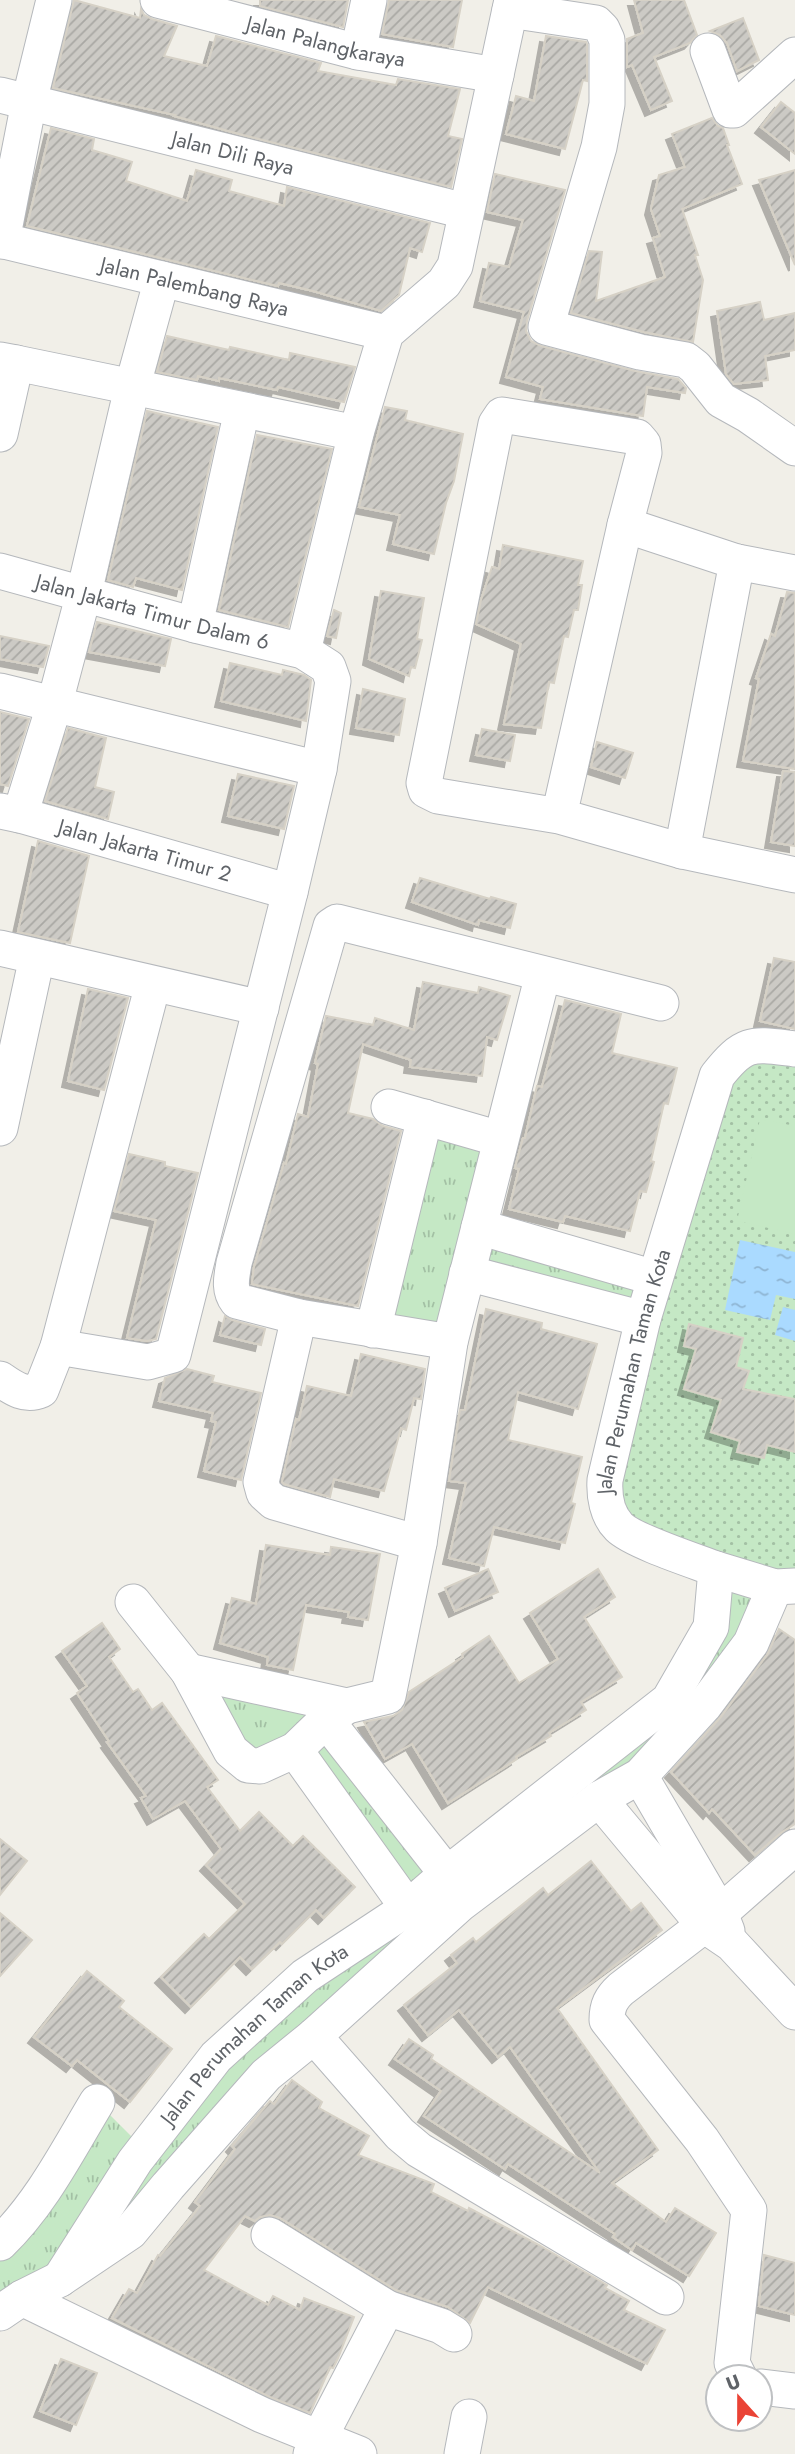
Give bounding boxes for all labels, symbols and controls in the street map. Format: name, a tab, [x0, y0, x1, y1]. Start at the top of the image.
street label: Jalan Palangkaraya	[240, 8, 407, 75]
street label: Jalan Dili Raya	[166, 123, 297, 183]
street label: Jalan Palembang Raya	[94, 249, 292, 324]
street label: Jalan Jakarta Timur Dalam 6	[29, 566, 273, 657]
street label: Jalan Jakarta Timur 2	[52, 811, 235, 889]
street label: Jalan Perumahan Taman Kota	[590, 1245, 678, 1498]
street label: Jalan Perumahan Taman Kota	[152, 1937, 354, 2134]
north arrow	[704, 2363, 774, 2433]
text: U	[722, 2368, 744, 2398]

